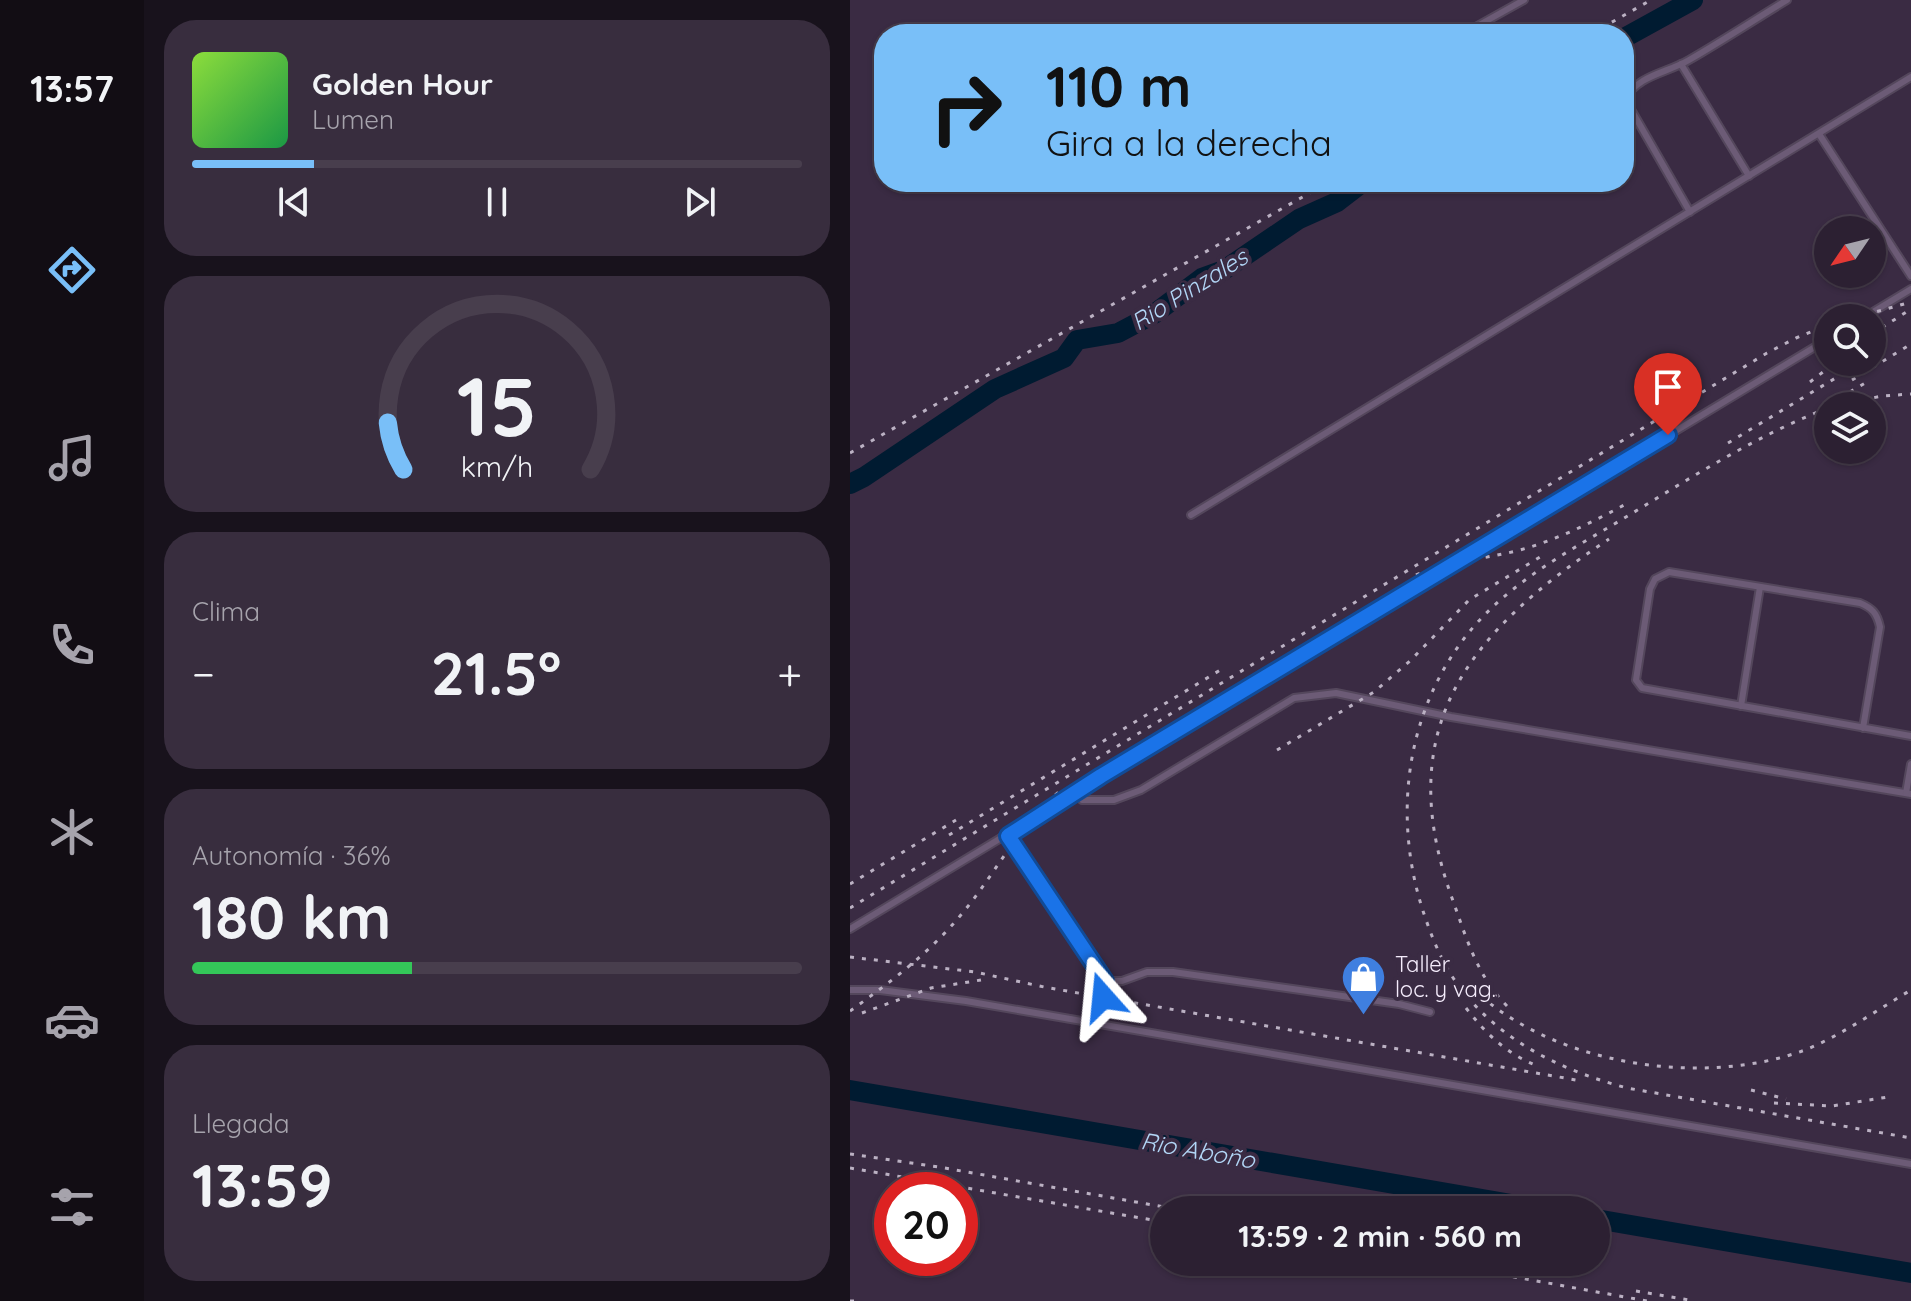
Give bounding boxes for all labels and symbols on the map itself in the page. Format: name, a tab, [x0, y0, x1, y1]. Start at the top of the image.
north arrow	[1814, 216, 1886, 288]
water label: Rio Pinzales	[1125, 240, 1254, 337]
pin	[1634, 353, 1702, 435]
place label: Taller loc. y vag.	[1395, 950, 1496, 1003]
shop icon: Taller loc. y vag.	[1340, 953, 1388, 1016]
position arrow	[1061, 955, 1145, 1039]
water label: Rio Aboño	[1139, 1125, 1259, 1175]
speed limit sign: 20	[874, 1172, 978, 1276]

